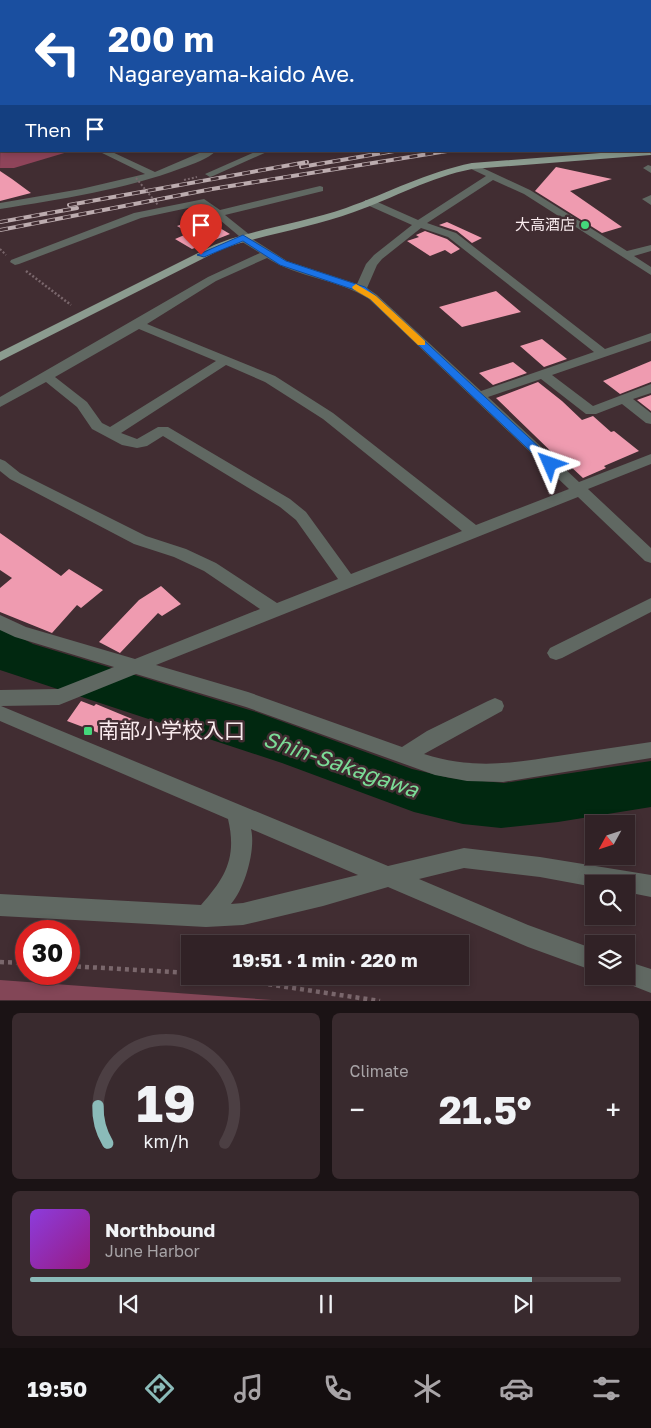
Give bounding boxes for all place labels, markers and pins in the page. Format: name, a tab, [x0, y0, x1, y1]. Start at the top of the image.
pin	[180, 204, 222, 255]
place label: 大高酒店	[515, 215, 575, 233]
marker: 大高酒店	[579, 219, 591, 231]
place label: 南部小学校入口	[98, 717, 245, 743]
marker: 南部小学校入口	[82, 725, 94, 737]

